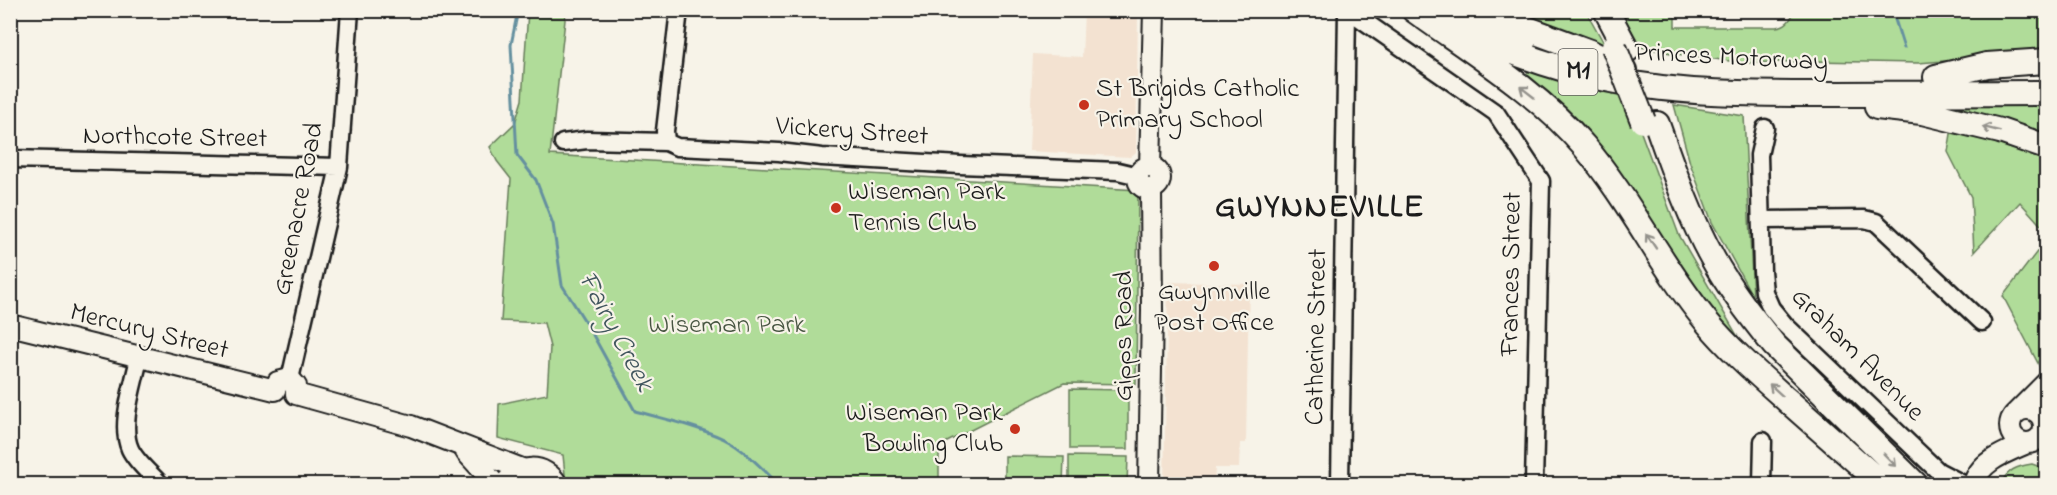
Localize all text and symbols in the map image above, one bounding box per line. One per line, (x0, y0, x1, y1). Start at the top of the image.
street label: Princes Motorway (1633, 33, 1829, 83)
road number: M1 (1558, 49, 1598, 95)
place label: St Brigids Catholic Primary School (1096, 70, 1299, 140)
one-way arrow (1519, 85, 1535, 98)
marker: St Brigids Catholic Primary School (1077, 98, 1091, 112)
street label: Vickery Street (773, 107, 930, 157)
street label: Northcote Street (82, 117, 268, 159)
street label: Greenacre Road (263, 119, 335, 299)
one-way arrow (1982, 122, 2001, 134)
place label: Wiseman Park Tennis Club (848, 173, 1006, 243)
district label: GWYNNEVILLE (1215, 184, 1425, 232)
street label: Frances Street (1491, 192, 1533, 357)
marker: Wiseman Park Tennis Club (829, 201, 843, 215)
one-way arrow (1645, 233, 1657, 250)
street label: Catherine Street (1296, 248, 1338, 426)
marker: Gwynnville Post Office (1207, 259, 1221, 273)
water label: Fairy Creek (566, 265, 665, 401)
street label: Gipps Road (1105, 271, 1144, 401)
place label: Gwynnville Post Office (1154, 273, 1275, 343)
street label: Graham Avenue (1781, 279, 1934, 432)
street label: Mercury Street (65, 293, 233, 371)
park label: Wiseman Park (648, 306, 806, 345)
one-way arrow (1769, 383, 1784, 397)
place label: Wiseman Park Bowling Club (846, 394, 1003, 464)
marker: Wiseman Park Bowling Club (1008, 422, 1022, 436)
one-way arrow (1882, 452, 1897, 467)

